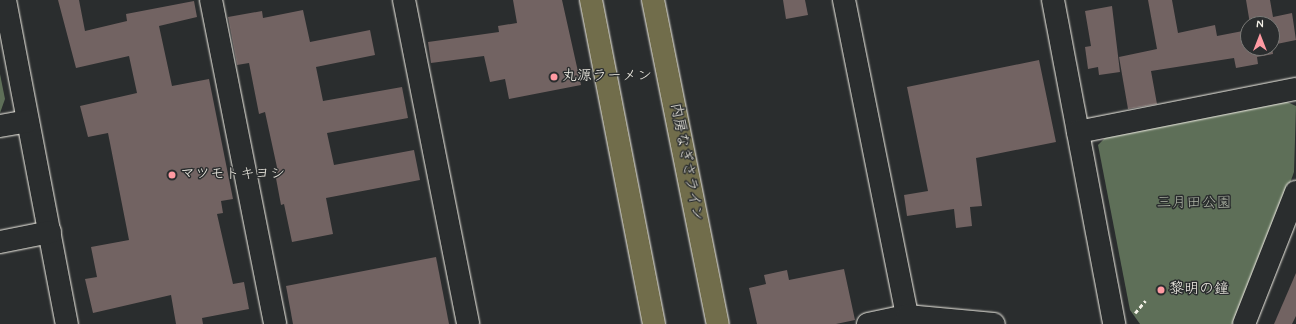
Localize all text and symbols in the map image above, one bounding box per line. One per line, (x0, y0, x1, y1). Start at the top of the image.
north arrow (1240, 16, 1280, 56)
text: N (1256, 18, 1264, 32)
place label: 丸源ラーメン (562, 68, 652, 86)
marker: 丸源ラーメン (549, 72, 559, 82)
street label: 内房なぎさライン (666, 101, 706, 223)
place label: マツモトキヨシ (180, 166, 285, 184)
marker: マツモトキヨシ (167, 170, 177, 180)
park label: 三月田公園 (1157, 195, 1231, 213)
place label: 黎明の鐘 (1169, 281, 1229, 299)
marker: 黎明の鐘 (1156, 285, 1166, 295)

